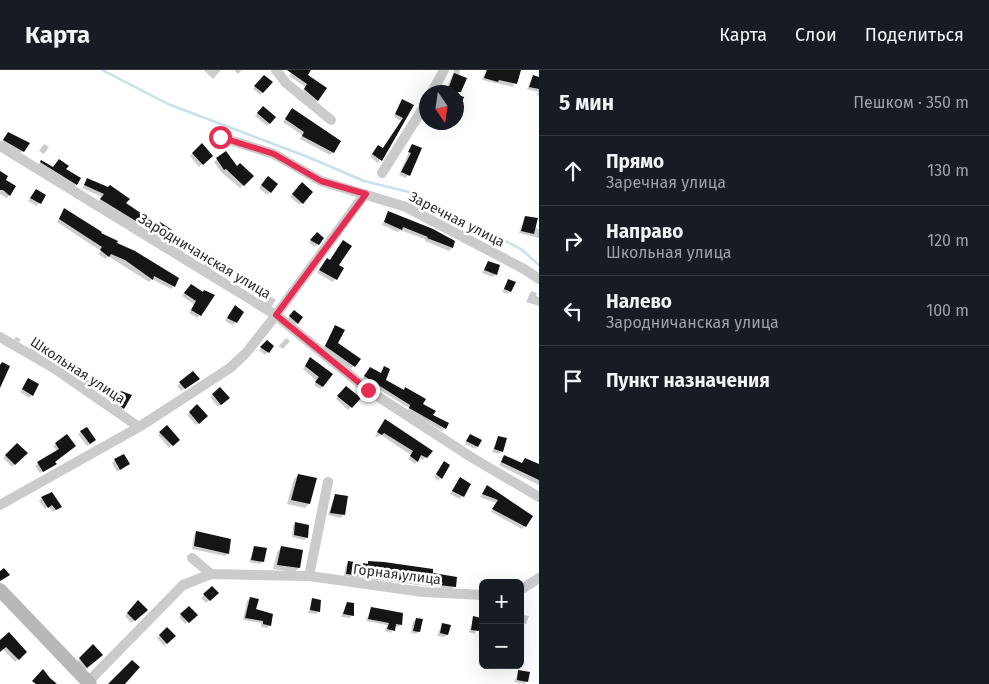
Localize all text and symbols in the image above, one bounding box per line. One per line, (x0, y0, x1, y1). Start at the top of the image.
text: Карта (25, 21, 90, 49)
text: Карта (719, 24, 767, 46)
text: Слои (795, 24, 837, 46)
text: Поделиться (865, 24, 964, 46)
north arrow (419, 85, 464, 130)
text: 5 мин (559, 90, 614, 116)
text: Пешком · 350 m (853, 93, 969, 112)
route start (209, 126, 232, 149)
text: Прямо (606, 150, 664, 173)
icon: ahead (559, 157, 587, 185)
text: 130 m (927, 161, 969, 180)
text: Заречная улица (606, 173, 726, 192)
street label: Заречная улица (406, 188, 507, 251)
street label: Зародничанская улица (136, 210, 274, 303)
text: Направо (606, 220, 683, 243)
icon: right (559, 227, 587, 255)
text: 120 m (927, 231, 969, 250)
text: Школьная улица (606, 243, 731, 262)
text: Налево (606, 290, 672, 313)
icon: left (559, 297, 587, 325)
text: 100 m (926, 301, 969, 320)
text: Зародничанская улица (606, 313, 779, 332)
street label: Школьная улица (27, 333, 128, 407)
icon: arrive (559, 367, 587, 395)
text: Пункт назначения (606, 369, 770, 392)
route end (357, 379, 380, 402)
street label: Горная улица (352, 561, 442, 588)
map controls (479, 579, 524, 669)
button: + (479, 579, 524, 624)
button: − (479, 624, 524, 669)

